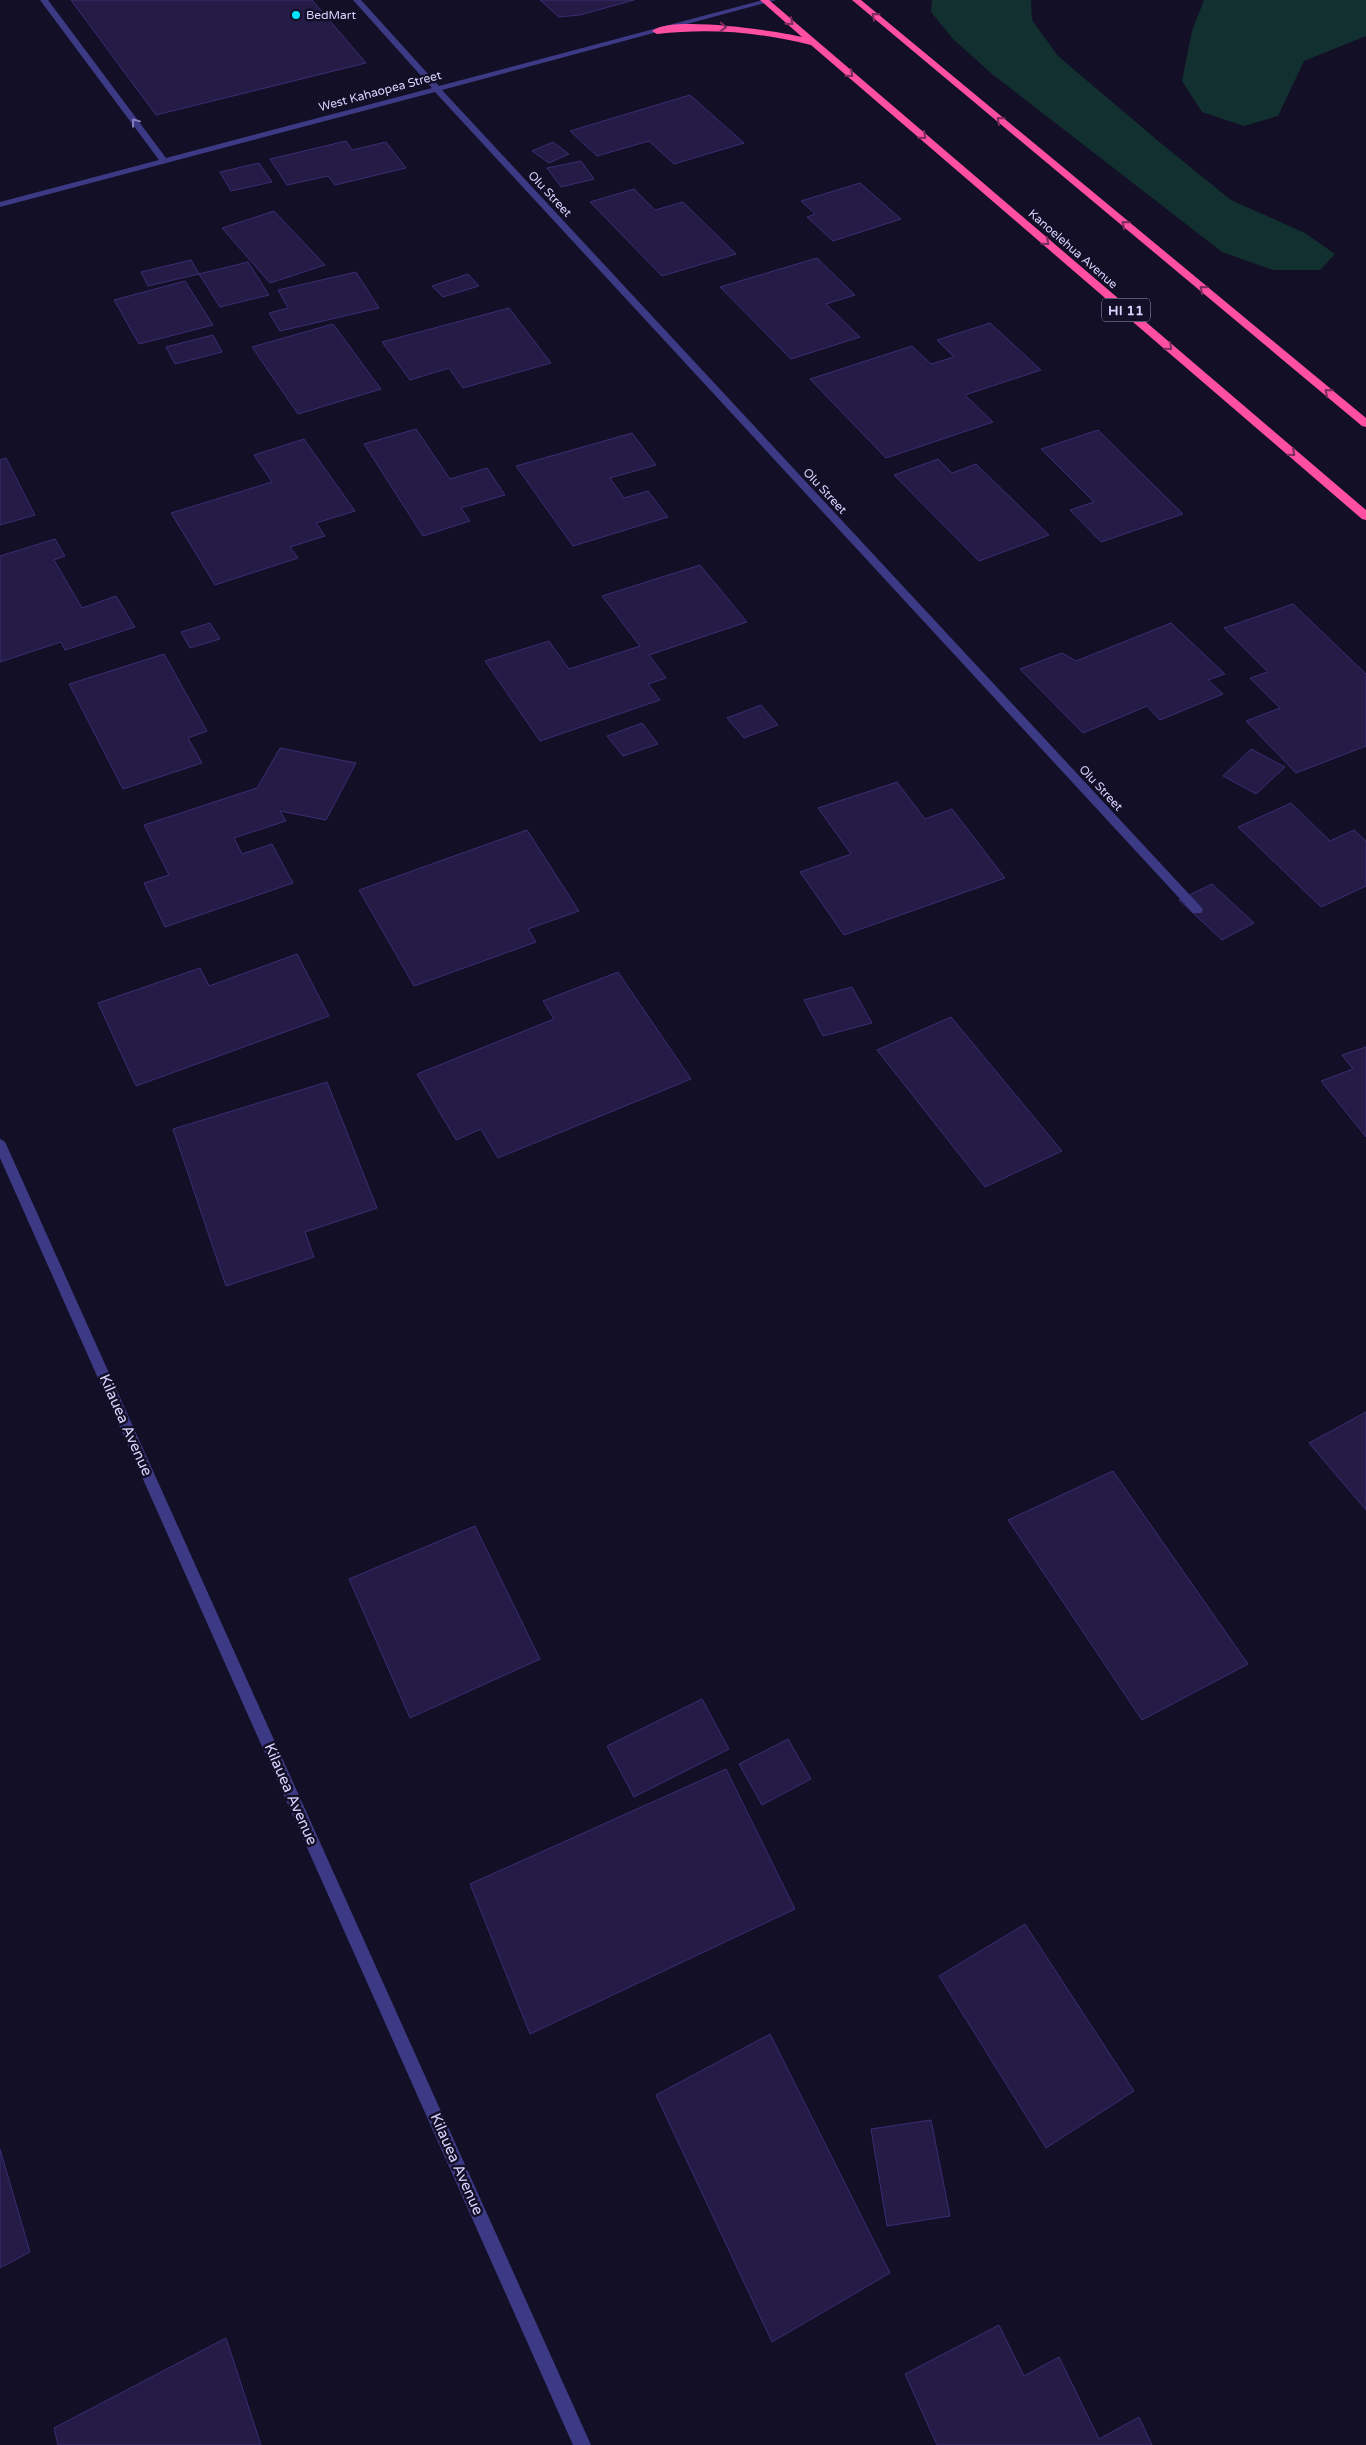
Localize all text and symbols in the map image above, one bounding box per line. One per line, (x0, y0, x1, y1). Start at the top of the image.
place label: BedMart (306, 8, 356, 22)
marker: BedMart (290, 9, 302, 21)
one-way arrow (872, 13, 881, 22)
one-way arrow (785, 17, 794, 26)
one-way arrow (720, 21, 728, 32)
street label: West Kahaopea Street (317, 68, 443, 114)
one-way arrow (844, 68, 853, 76)
one-way arrow (997, 117, 1006, 126)
one-way arrow (132, 119, 140, 128)
one-way arrow (917, 130, 926, 139)
street label: Olu Street (525, 168, 575, 220)
street label: Kanoelehua Avenue (1026, 207, 1121, 292)
one-way arrow (1122, 221, 1131, 230)
one-way arrow (1040, 236, 1049, 245)
one-way arrow (1200, 285, 1209, 294)
road number: HI 11 (1102, 298, 1150, 322)
one-way arrow (1164, 342, 1173, 351)
one-way arrow (1325, 389, 1334, 398)
one-way arrow (1287, 448, 1296, 457)
street label: Olu Street (800, 465, 850, 517)
street label: Olu Street (1076, 762, 1126, 814)
street label: Kilauea Avenue (96, 1371, 156, 1479)
street label: Kilauea Avenue (261, 1740, 321, 1848)
street label: Kilauea Avenue (427, 2110, 487, 2218)

